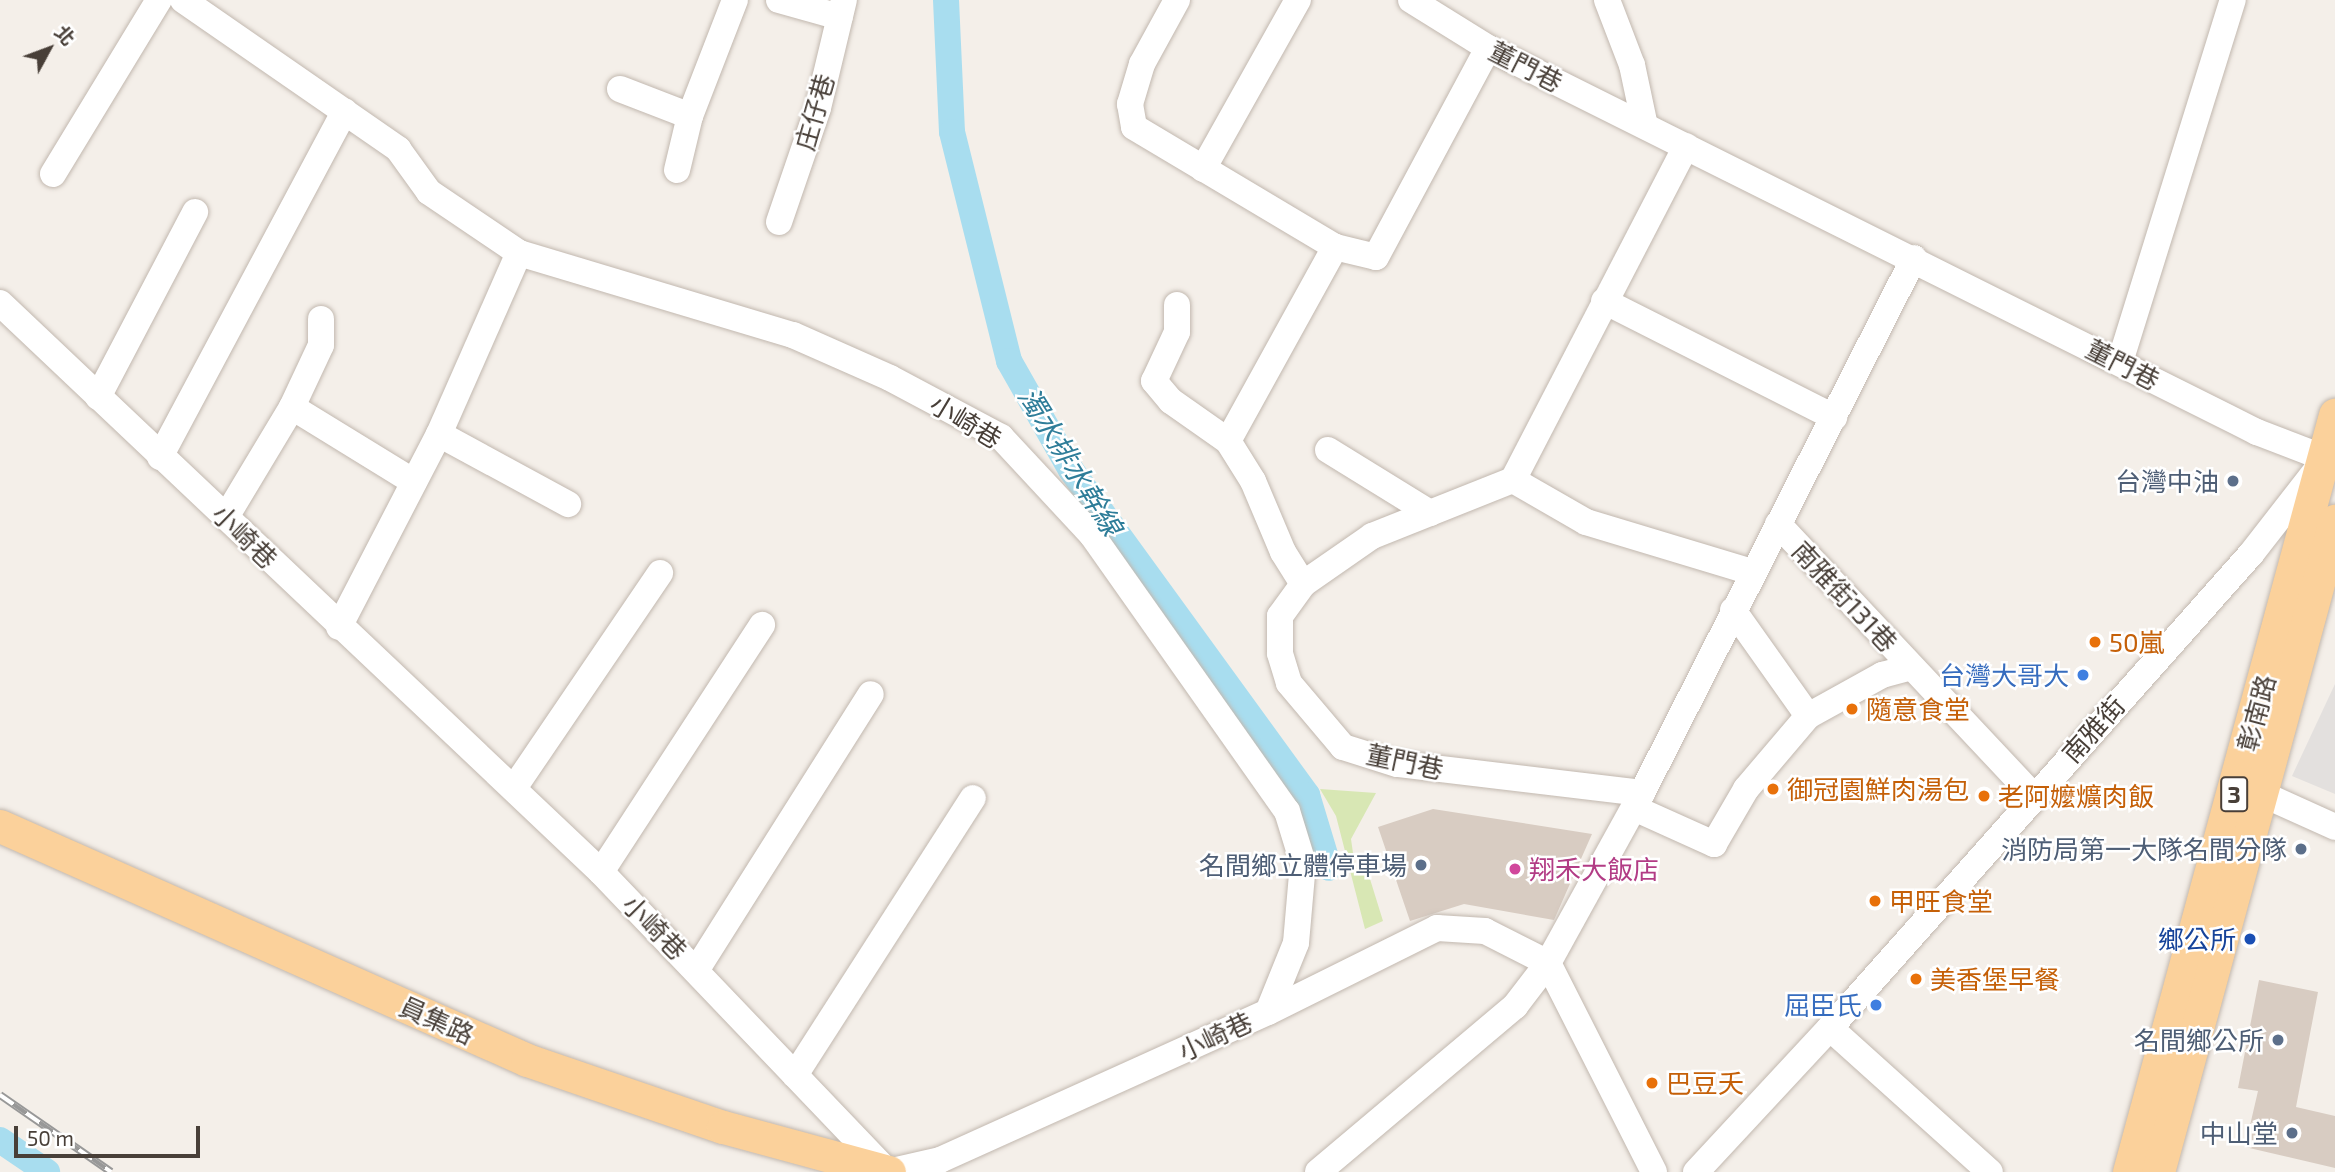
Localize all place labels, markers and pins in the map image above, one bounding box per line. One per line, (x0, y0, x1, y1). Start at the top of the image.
place label: 台灣中油 (2115, 465, 2219, 497)
marker: 台灣中油 (2225, 473, 2241, 489)
place label: 50嵐 (2109, 626, 2165, 658)
marker: 50嵐 (2087, 634, 2103, 650)
place label: 台灣大哥大 (1939, 659, 2069, 691)
marker: 台灣大哥大 (2075, 667, 2091, 683)
place label: 隨意食堂 (1866, 693, 1970, 725)
marker: 隨意食堂 (1844, 701, 1860, 717)
place label: 御冠園鮮肉湯包 (1787, 773, 1969, 805)
place label: 老阿嬤爌肉飯 (1998, 780, 2154, 812)
marker: 御冠園鮮肉湯包 (1765, 781, 1781, 797)
marker: 老阿嬤爌肉飯 (1976, 788, 1992, 804)
place label: 消防局第一大隊名間分隊 (2001, 833, 2287, 865)
marker: 消防局第一大隊名間分隊 (2293, 841, 2309, 857)
place label: 名間鄉立體停車場 (1199, 849, 1407, 881)
place label: 翔禾大飯店 (1529, 853, 1659, 885)
marker: 名間鄉立體停車場 (1413, 857, 1429, 873)
marker: 翔禾大飯店 (1507, 861, 1523, 877)
place label: 甲旺食堂 (1889, 885, 1993, 917)
marker: 甲旺食堂 (1867, 893, 1883, 909)
place label: 鄉公所 (2158, 923, 2236, 955)
marker: 鄉公所 (2242, 931, 2258, 947)
place label: 美香堡早餐 (1930, 963, 2060, 995)
marker: 美香堡早餐 (1908, 971, 1924, 987)
place label: 屈臣氏 (1784, 989, 1862, 1021)
marker: 屈臣氏 (1868, 997, 1884, 1013)
place label: 名間鄉公所 (2134, 1024, 2264, 1056)
marker: 名間鄉公所 (2270, 1032, 2286, 1048)
place label: 巴豆夭 (1666, 1067, 1744, 1099)
marker: 巴豆夭 (1644, 1075, 1660, 1091)
place label: 中山堂 (2200, 1117, 2278, 1149)
marker: 中山堂 (2284, 1125, 2300, 1141)

